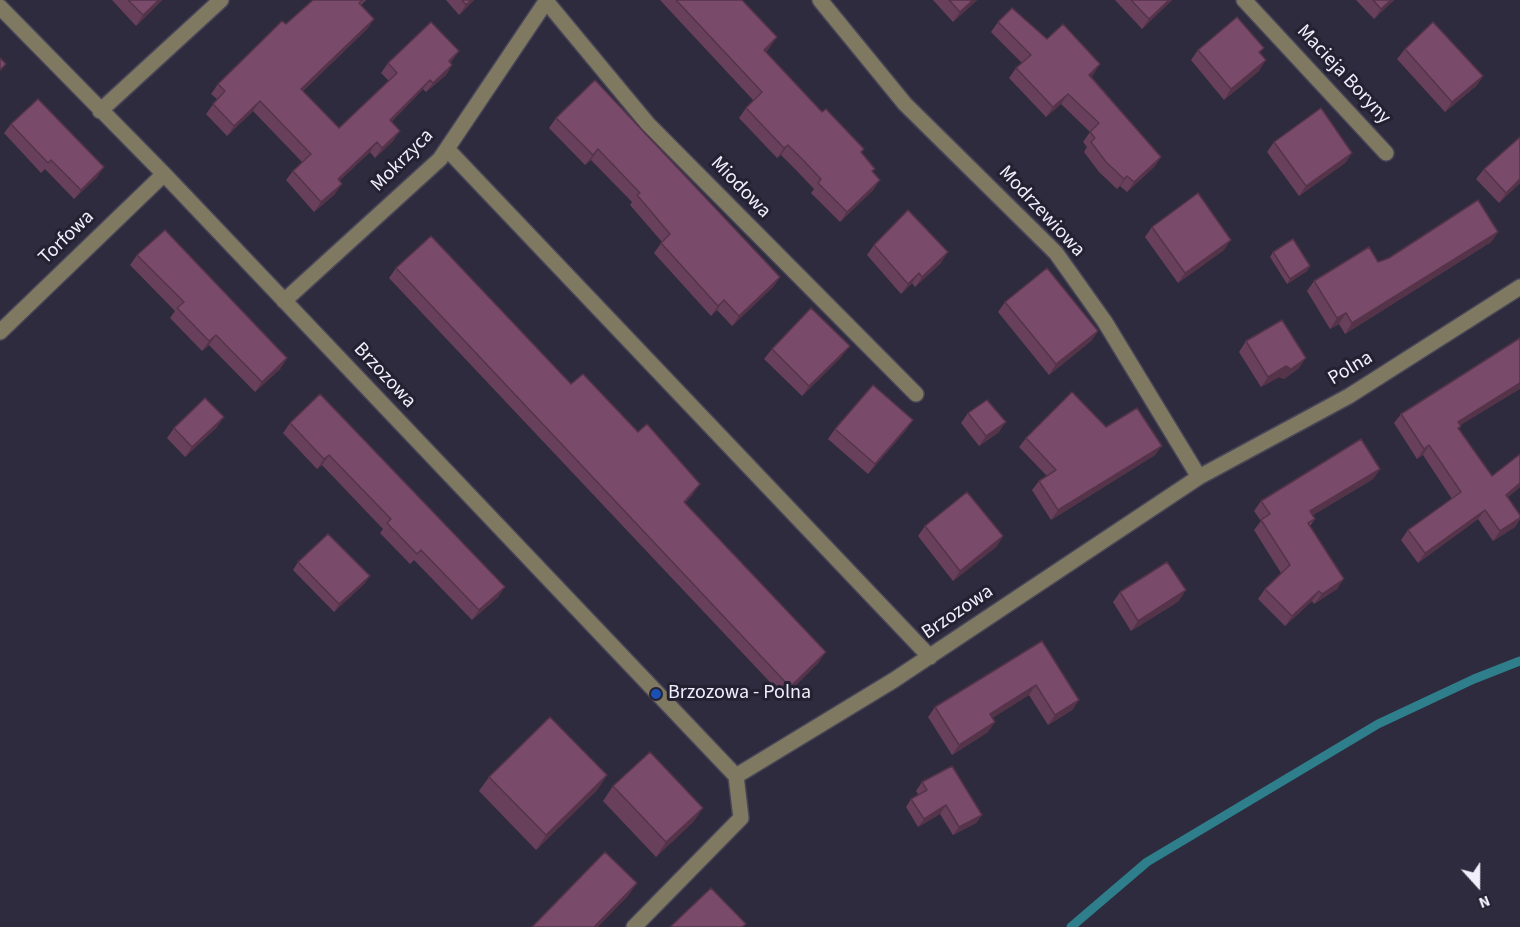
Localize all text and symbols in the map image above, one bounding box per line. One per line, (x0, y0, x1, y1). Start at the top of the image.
street label: Macieja Boryny (1291, 20, 1395, 130)
street label: Mokrzyca (367, 125, 439, 197)
street label: Miodowa (705, 152, 775, 224)
street label: Modrzewiowa (993, 161, 1089, 263)
street label: Torfowa (34, 206, 100, 270)
street label: Brzozowa (348, 338, 420, 414)
street label: Polna (1324, 346, 1378, 392)
street label: Brzozowa (918, 580, 998, 646)
place label: Brzozowa - Polna (668, 682, 811, 706)
marker: Brzozowa - Polna (649, 687, 663, 701)
north arrow (1448, 855, 1508, 915)
text: N (1476, 890, 1493, 914)

